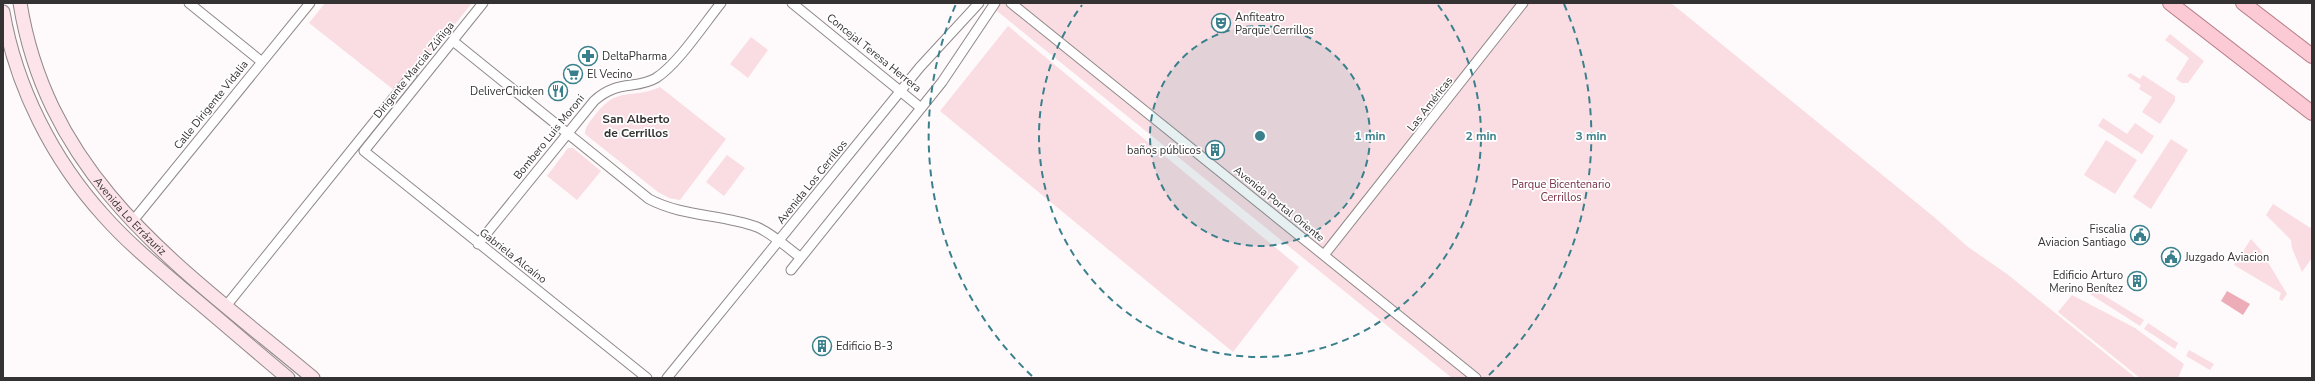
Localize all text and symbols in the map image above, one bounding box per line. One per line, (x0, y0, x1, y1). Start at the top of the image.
street label: Concejal Teresa Herrera (824, 10, 925, 96)
place label: Anfiteatro Parque Cerrillos (1235, 10, 1314, 38)
theatre icon: Anfiteatro Parque Cerrillos (1210, 12, 1232, 34)
street label: Dirigente Marcial Zúñiga (370, 18, 458, 122)
pharmacy icon: DeltaPharma (577, 45, 599, 67)
place label: DeltaPharma (602, 49, 667, 64)
street label: Calle Dirigente Vidalia (170, 57, 252, 153)
supermarket icon: El Vecino (562, 63, 584, 85)
place label: El Vecino (587, 67, 632, 82)
street label: Las Américas (1404, 73, 1456, 135)
restaurant icon: DeliverChicken (547, 80, 569, 102)
place label: DeliverChicken (470, 84, 544, 99)
street label: Bombero Luis Moroni (510, 91, 588, 183)
district label: San Alberto de Cerrillos (602, 111, 670, 141)
text: 1 min (1354, 128, 1386, 144)
text: 2 min (1465, 128, 1497, 144)
text: 3 min (1575, 128, 1607, 144)
centre of rings (1253, 129, 1267, 143)
street label: Avenida Los Cerrillos (773, 137, 851, 227)
building icon: baños públicos (1204, 139, 1226, 161)
place label: baños públicos (1127, 143, 1201, 158)
street label: Avenida Portal Oriente (1231, 163, 1328, 245)
street label: Avenida Lo Errázuriz (91, 174, 170, 258)
park label: Parque Bicentenario Cerrillos (1511, 177, 1611, 205)
place label: Fiscalia Aviacion Santiago (2038, 222, 2126, 250)
public building icon: Fiscalia Aviacion Santiago (2129, 224, 2151, 246)
street label: Gabriela Alcaíno (476, 225, 550, 287)
public building icon: Juzgado Aviacion (2160, 246, 2182, 268)
place label: Juzgado Aviacion (2184, 250, 2269, 265)
place label: Edificio Arturo Merino Benítez (2049, 268, 2123, 296)
building icon: Edificio Arturo Merino Benítez (2126, 270, 2148, 292)
building icon: Edificio B-3 (811, 335, 833, 357)
place label: Edificio B-3 (836, 339, 893, 354)

